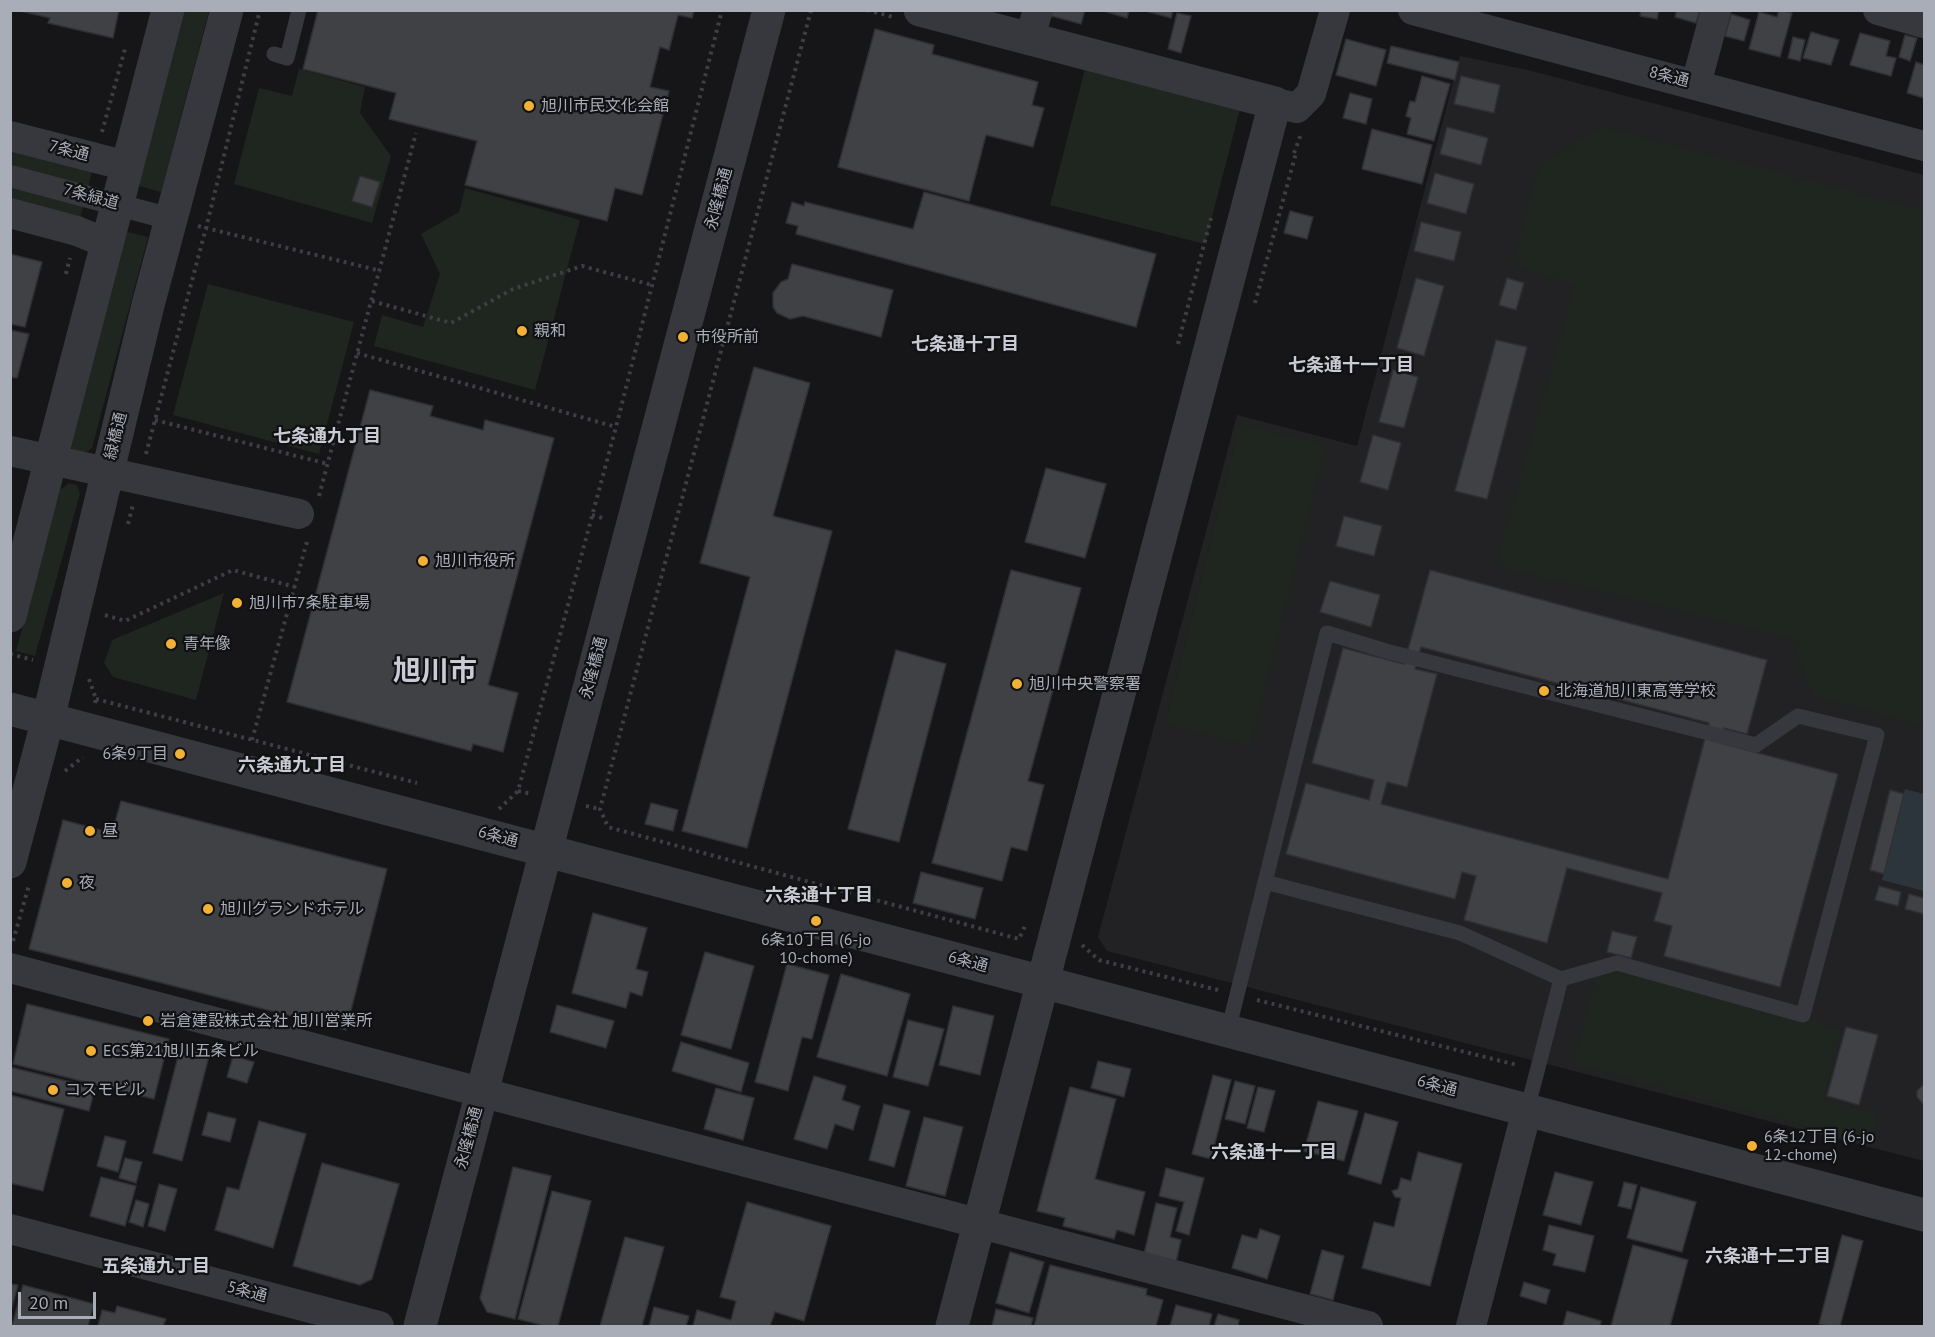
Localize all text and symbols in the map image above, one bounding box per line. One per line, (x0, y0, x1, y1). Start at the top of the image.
street label: 8条通 (1647, 63, 1691, 91)
place label: 旭川市民文化会館 (541, 96, 669, 116)
marker: 旭川市民文化会館 (522, 99, 536, 113)
street label: 7条通 (47, 137, 91, 165)
street label: 永隆橋通 (701, 166, 737, 232)
street label: 7条緑道 (61, 180, 121, 214)
place label: 親和 (534, 321, 566, 341)
marker: 親和 (515, 324, 529, 338)
place label: 市役所前 (695, 327, 759, 347)
marker: 市役所前 (676, 330, 690, 344)
district label: 七条通十丁目 (911, 334, 1019, 356)
district label: 七条通十一丁目 (1288, 355, 1414, 377)
street label: 緑橋通 (101, 410, 131, 462)
district label: 七条通九丁目 (273, 426, 381, 448)
place label: 旭川市役所 (435, 551, 515, 571)
marker: 旭川市役所 (416, 554, 430, 568)
place label: 旭川市7条駐車場 (249, 593, 370, 613)
marker: 旭川市7条駐車場 (230, 596, 244, 610)
place label: 青年像 (183, 634, 231, 654)
street label: 永隆橋通 (576, 635, 612, 701)
marker: 青年像 (164, 637, 178, 651)
district label: 旭川市 (393, 655, 477, 689)
place label: 旭川中央警察署 (1029, 674, 1141, 694)
marker: 旭川中央警察署 (1010, 677, 1024, 691)
place label: 北海道旭川東高等学校 (1556, 681, 1716, 701)
marker: 北海道旭川東高等学校 (1537, 684, 1551, 698)
place label: 6条9丁目 (103, 744, 168, 764)
marker: 6条9丁目 (173, 747, 187, 761)
district label: 六条通九丁目 (238, 755, 346, 777)
place label: 昼 (102, 821, 118, 841)
street label: 6条通 (476, 822, 520, 852)
marker: 昼 (83, 824, 97, 838)
place label: 夜 (79, 873, 95, 893)
marker: 夜 (60, 876, 74, 890)
district label: 六条通十丁目 (765, 885, 873, 907)
place label: 旭川グランドホテル (220, 899, 364, 919)
marker: 旭川グランドホテル (201, 902, 215, 916)
marker: 6条10丁目 (6-jo 10-chome) (809, 914, 823, 928)
place label: 6条10丁目 (6-jo 10-chome) (761, 930, 871, 968)
street label: 6条通 (946, 947, 990, 977)
place label: 岩倉建設株式会社 旭川営業所 (160, 1011, 372, 1031)
marker: 岩倉建設株式会社 旭川営業所 (141, 1014, 155, 1028)
place label: ECS第21旭川五条ビル (103, 1041, 259, 1061)
marker: ECS第21旭川五条ビル (84, 1044, 98, 1058)
street label: 6条通 (1415, 1071, 1459, 1101)
place label: コスモビル (65, 1080, 145, 1100)
marker: コスモビル (46, 1083, 60, 1097)
street label: 永隆橋通 (451, 1105, 487, 1171)
place label: 6条12丁目 (6-jo 12-chome) (1764, 1127, 1874, 1165)
marker: 6条12丁目 (6-jo 12-chome) (1745, 1139, 1759, 1153)
district label: 六条通十一丁目 (1211, 1142, 1337, 1164)
district label: 六条通十二丁目 (1705, 1246, 1831, 1268)
district label: 五条通九丁目 (102, 1256, 210, 1278)
street label: 5条通 (225, 1277, 269, 1307)
scale bar (21, 1280, 99, 1318)
text: 20 m (29, 1291, 68, 1314)

